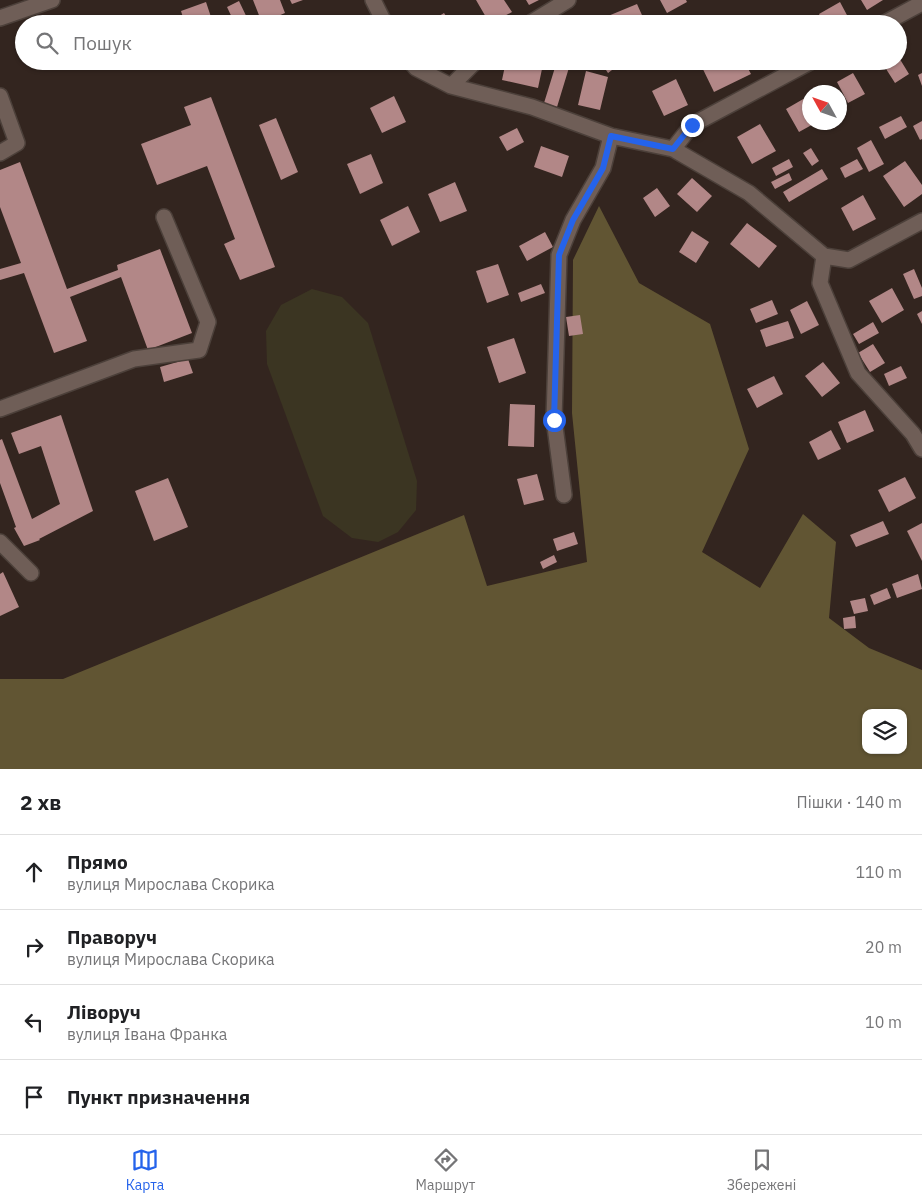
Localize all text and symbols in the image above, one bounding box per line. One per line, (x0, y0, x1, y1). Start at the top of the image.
search box (15, 15, 907, 70)
icon: search (33, 29, 61, 57)
text: Пошук (73, 31, 132, 55)
north arrow (802, 85, 847, 130)
route end (681, 114, 704, 137)
route start (543, 409, 566, 432)
map controls (862, 709, 907, 754)
button: layers (862, 709, 907, 754)
text: 2 хв (20, 788, 61, 816)
text: Пішки · 140 m (797, 792, 902, 812)
text: Прямо (67, 850, 128, 874)
icon: ahead (20, 858, 48, 886)
text: 110 m (855, 862, 902, 882)
text: вулиця Мирослава Скорика (67, 874, 275, 894)
text: Праворуч (67, 925, 157, 949)
icon: right (20, 933, 48, 961)
text: 20 m (865, 937, 902, 957)
text: вулиця Мирослава Скорика (67, 949, 275, 969)
text: Ліворуч (67, 1000, 141, 1024)
icon: left (20, 1008, 48, 1036)
text: 10 m (865, 1012, 902, 1032)
text: вулиця Івана Франка (67, 1024, 227, 1044)
icon: arrive (20, 1083, 48, 1111)
text: Пункт призначення (67, 1085, 250, 1109)
tab: Карта (126, 1146, 164, 1194)
tab: Маршрут (416, 1146, 475, 1194)
tab: Збережені (727, 1146, 796, 1194)

